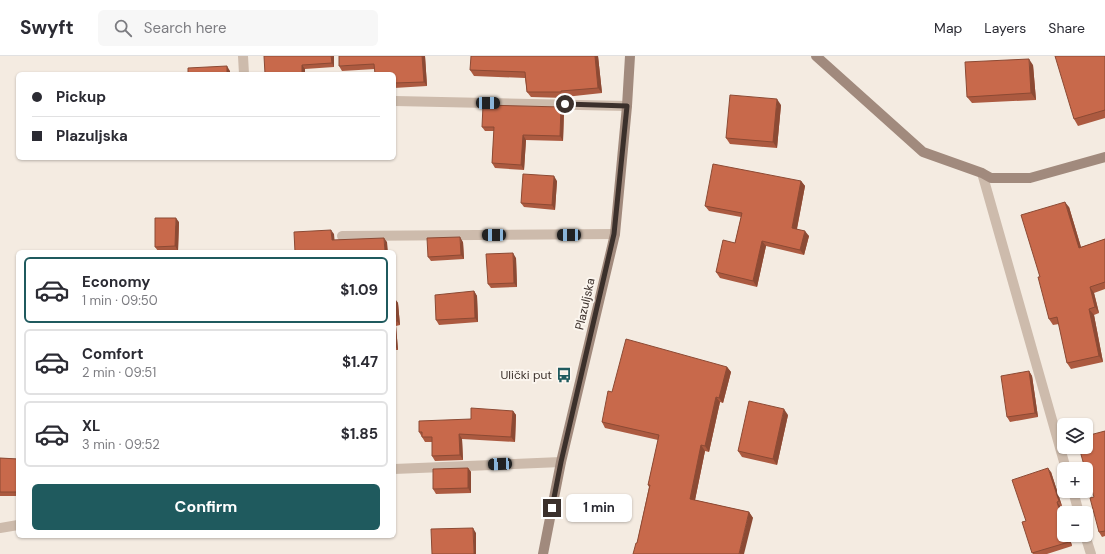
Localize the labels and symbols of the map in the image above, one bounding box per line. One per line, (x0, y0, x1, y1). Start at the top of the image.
route start (556, 95, 574, 113)
car (476, 97, 500, 109)
car (482, 229, 506, 241)
car (557, 229, 581, 241)
street label: Plazuljska (571, 277, 599, 331)
bus stop icon: Ulički put (555, 366, 573, 384)
place label: Ulički put (501, 367, 552, 383)
car (488, 457, 512, 471)
callout: 1 min (566, 494, 632, 522)
route end (543, 499, 561, 517)

